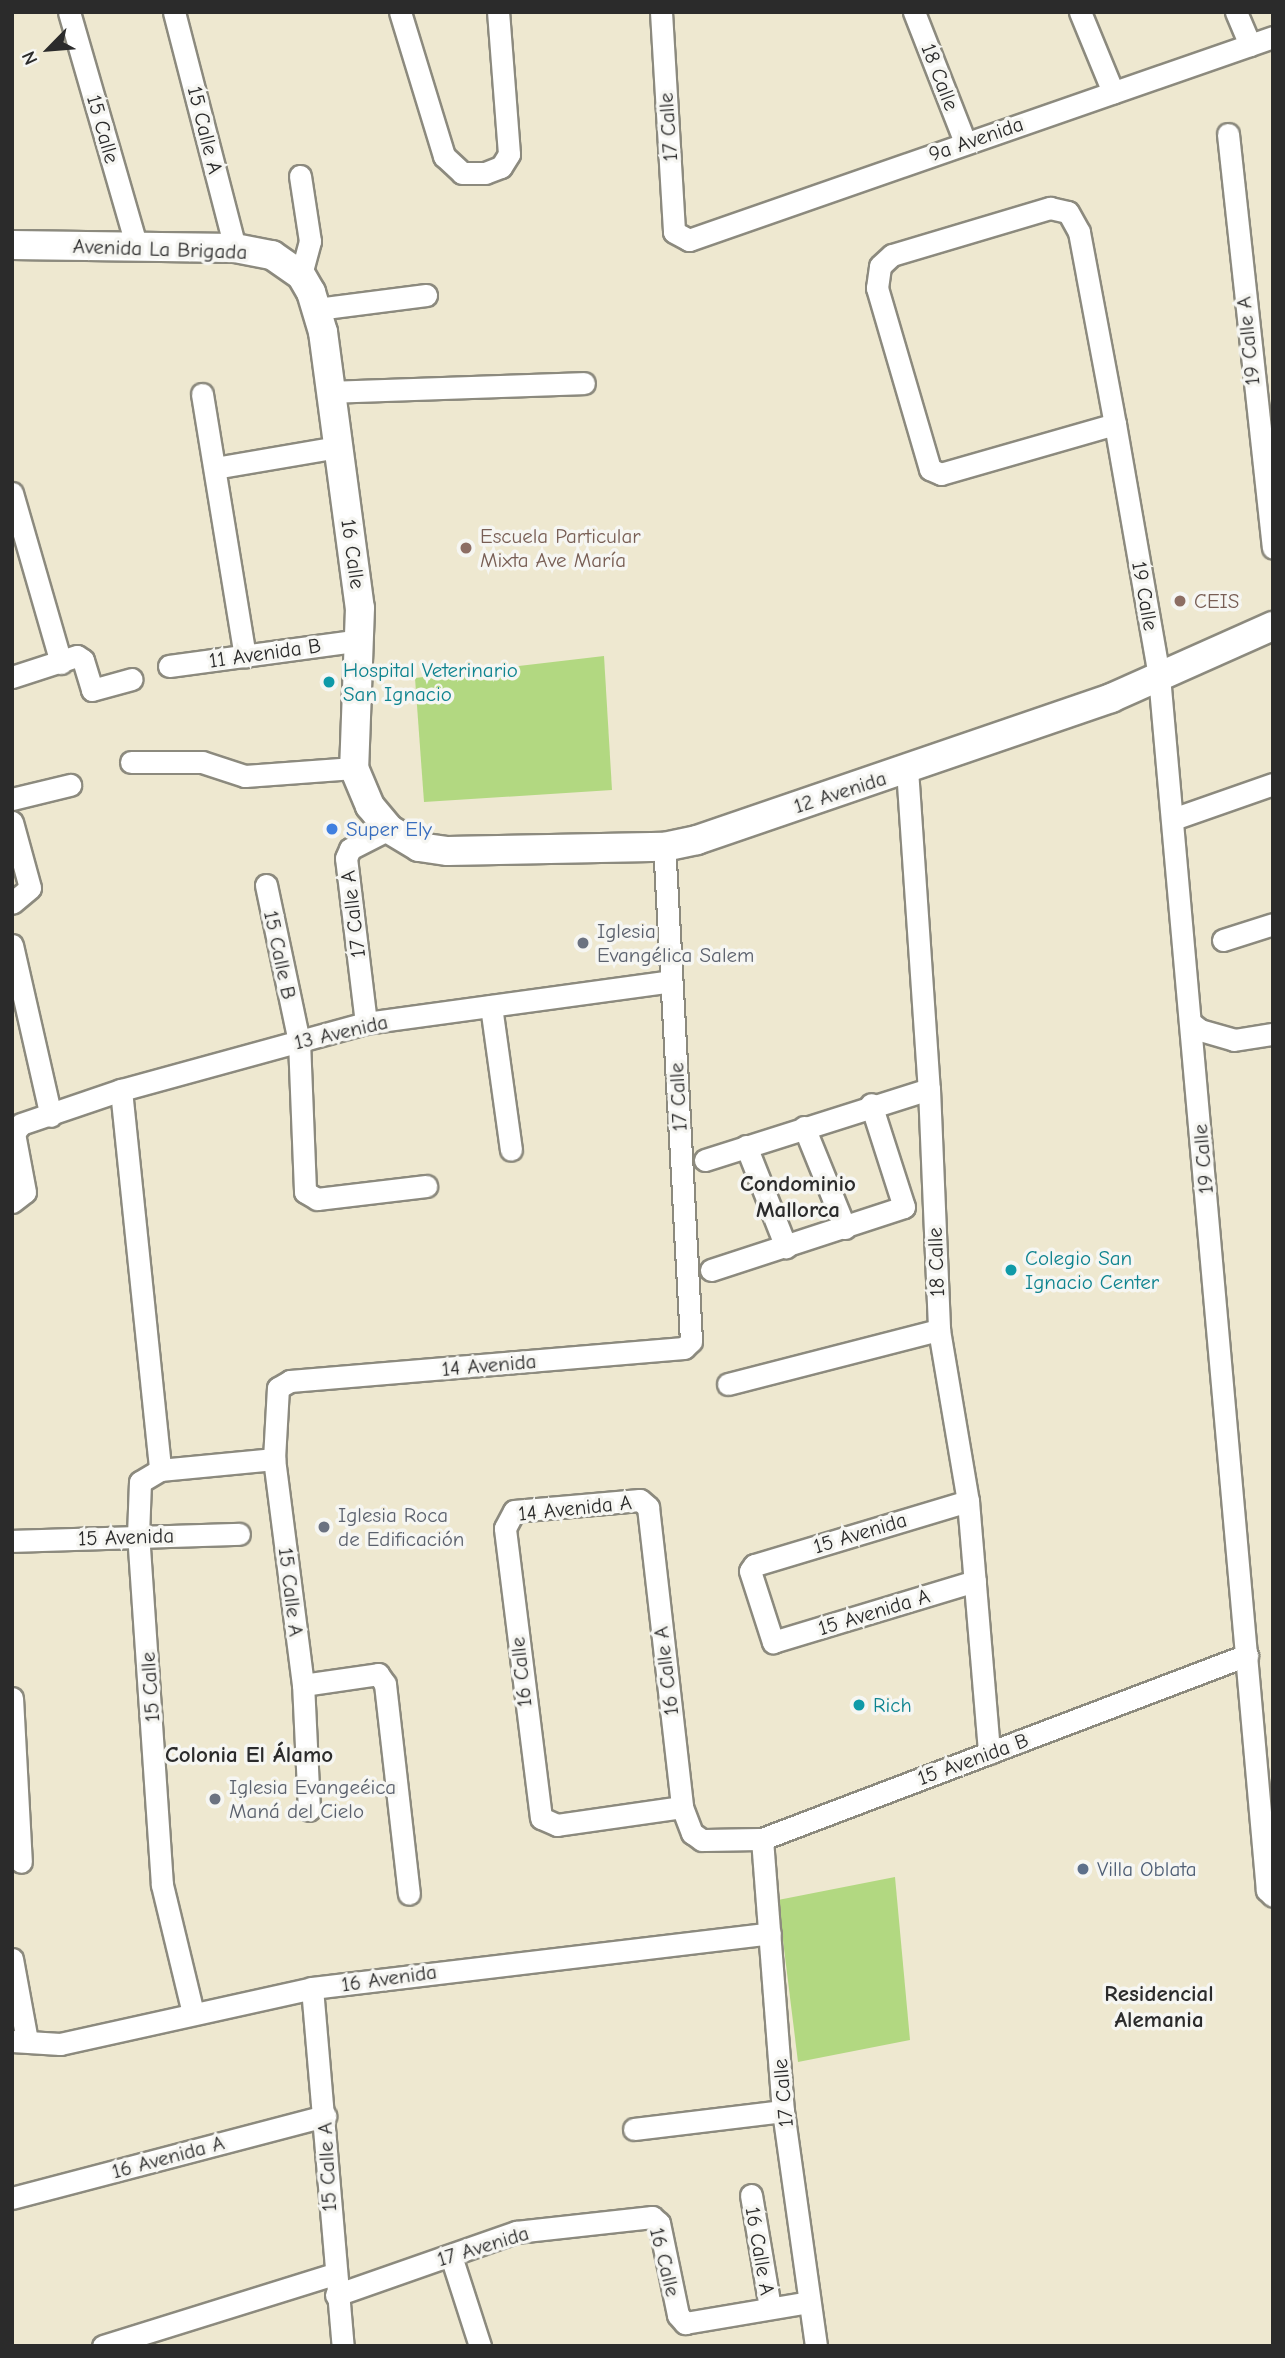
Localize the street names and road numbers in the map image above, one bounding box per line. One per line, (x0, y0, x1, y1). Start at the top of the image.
street label: 18 Calle (916, 40, 964, 114)
street label: 15 Calle A (182, 84, 228, 176)
street label: 15 Calle (81, 92, 125, 166)
street label: 17 Calle (653, 92, 683, 162)
street label: 9a Avenida (925, 111, 1027, 167)
street label: Avenida La Brigada (72, 233, 248, 265)
street label: 19 Calle A (1231, 295, 1265, 387)
street label: 16 Calle (336, 518, 370, 590)
street label: 19 Calle (1127, 559, 1163, 633)
street label: 11 Avenida B (207, 633, 323, 673)
street label: 12 Avenida (791, 765, 889, 819)
street label: 17 Calle A (335, 869, 371, 959)
street label: 15 Calle B (258, 908, 302, 1002)
street label: 13 Avenida (292, 1009, 390, 1055)
street label: 17 Calle (664, 1062, 692, 1132)
street label: 19 Calle (1187, 1123, 1219, 1195)
street label: 18 Calle (922, 1227, 950, 1297)
street label: 14 Avenida (441, 1348, 537, 1382)
street label: 14 Avenida A (517, 1490, 633, 1526)
street label: 15 Avenida (810, 1507, 910, 1559)
street label: 15 Avenida (78, 1523, 174, 1551)
street label: 15 Calle A (273, 1546, 309, 1638)
street label: 15 Avenida A (815, 1583, 933, 1641)
street label: 16 Calle A (648, 1625, 684, 1717)
street label: 16 Calle (505, 1636, 537, 1708)
street label: 15 Calle (135, 1651, 165, 1723)
street label: 15 Avenida B (914, 1727, 1032, 1791)
street label: 16 Avenida (340, 1959, 438, 1997)
street label: 17 Calle (767, 2058, 799, 2128)
street label: 15 Calle A (312, 2122, 342, 2212)
street label: 16 Avenida A (109, 2130, 227, 2184)
street label: 16 Calle A (740, 2205, 780, 2297)
street label: 17 Avenida (434, 2220, 532, 2272)
street label: 16 Calle (644, 2225, 686, 2299)

